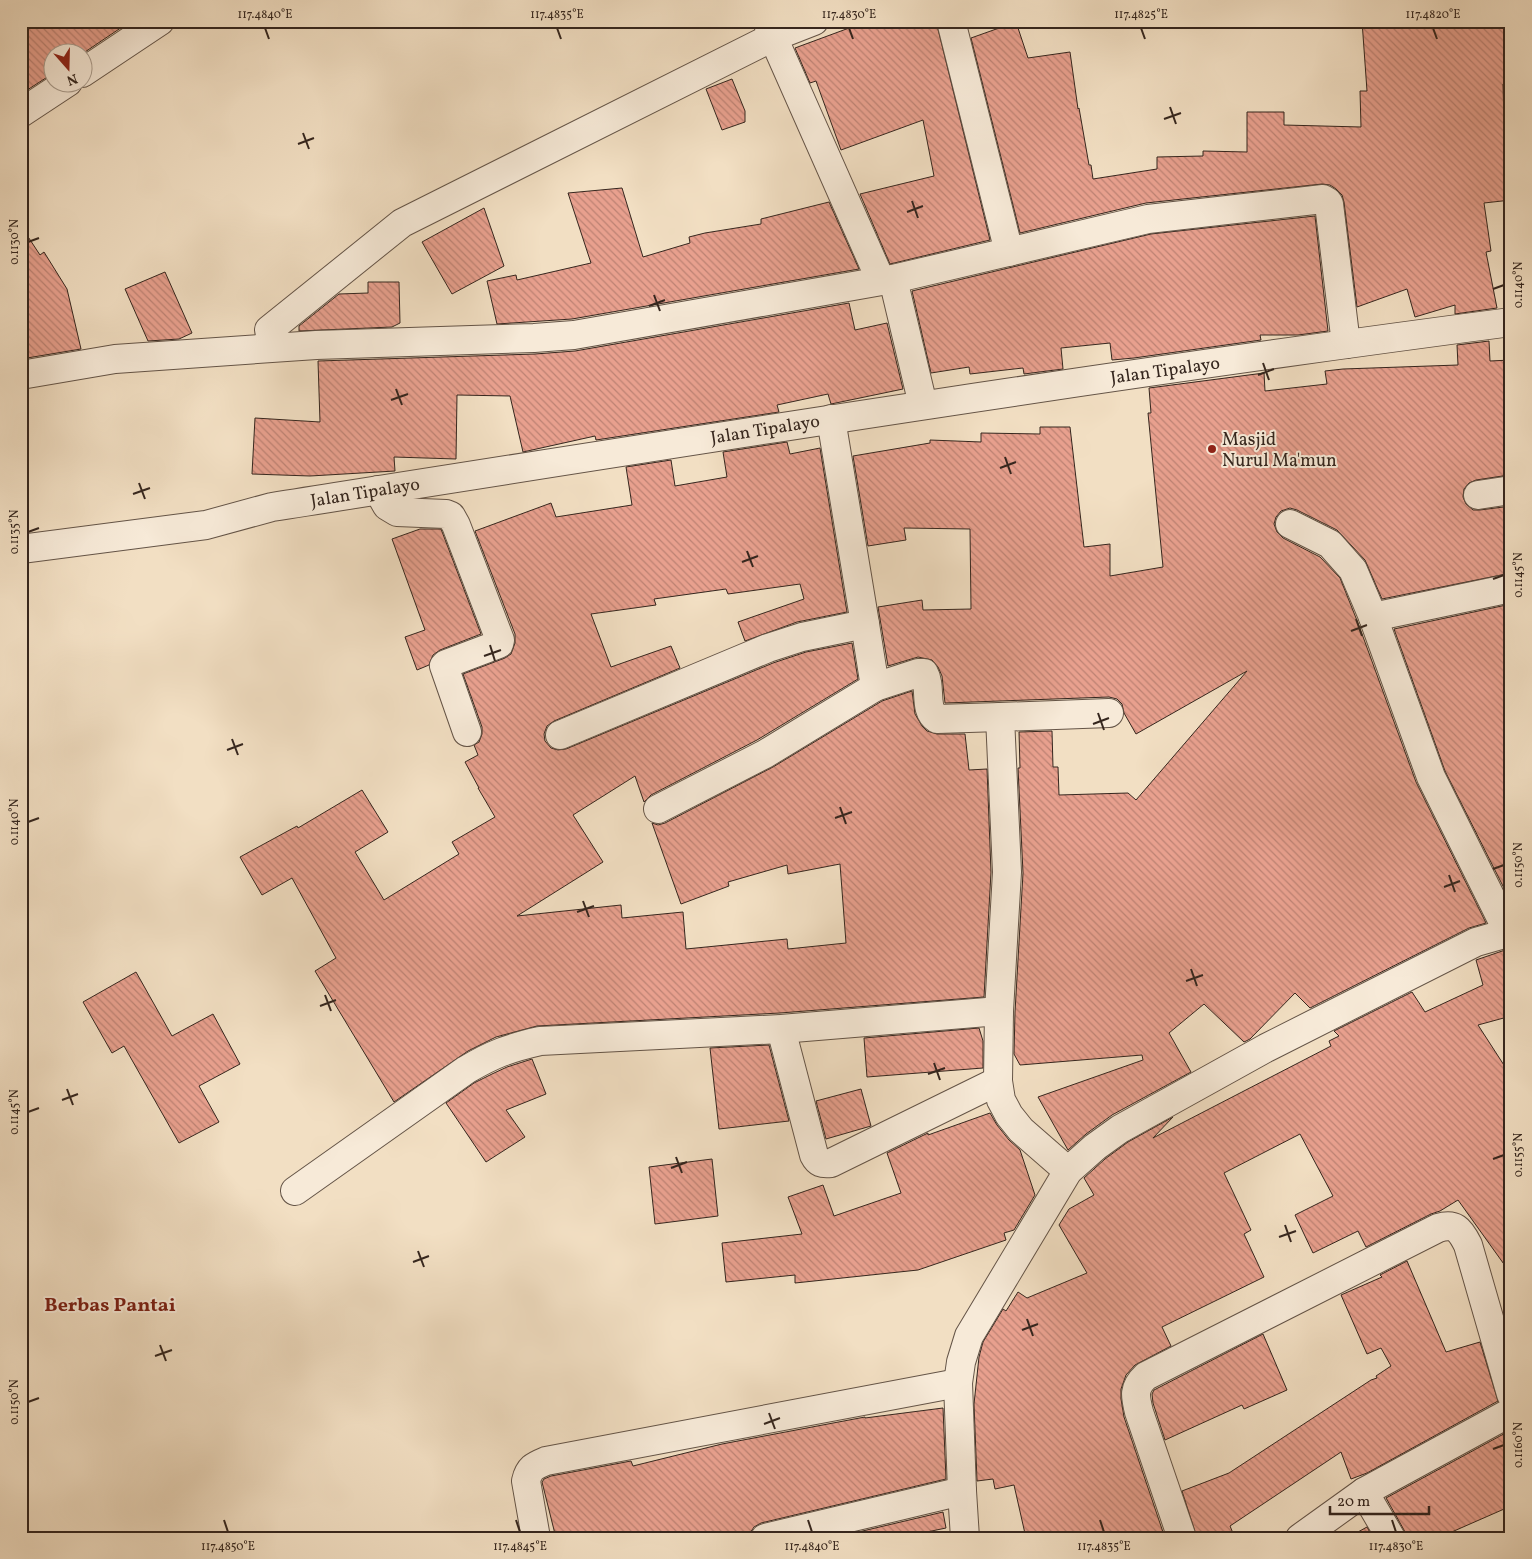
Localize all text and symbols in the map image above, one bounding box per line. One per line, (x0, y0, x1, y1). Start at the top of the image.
text: 117.4840°E (237, 7, 293, 23)
text: 117.4835°E (530, 7, 584, 23)
text: 117.4830°E (822, 7, 876, 23)
text: 117.4825°E (1114, 7, 1168, 23)
text: 117.4820°E (1406, 7, 1460, 23)
north arrow (42, 42, 92, 92)
text: N (64, 68, 80, 89)
text: 0.1130°N (7, 219, 23, 265)
text: 0.1140°N (1511, 262, 1527, 308)
street label: Jalan Tipalayo (1109, 351, 1222, 392)
street label: Jalan Tipalayo (709, 410, 822, 451)
place label: Masjid Nurul Ma'mun (1222, 428, 1337, 474)
marker: Masjid Nurul Ma'mun (1206, 443, 1218, 455)
street label: Jalan Tipalayo (309, 473, 422, 514)
text: 0.1135°N (7, 510, 23, 554)
text: 0.1145°N (1511, 552, 1527, 598)
text: 0.1140°N (7, 799, 23, 845)
text: 0.1150°N (1511, 842, 1527, 888)
text: 0.1145°N (7, 1089, 23, 1135)
text: 0.1155°N (1511, 1133, 1527, 1177)
district label: Berbas Pantai (44, 1292, 176, 1320)
text: 0.1150°N (7, 1379, 23, 1425)
text: 0.1160°N (1511, 1422, 1527, 1468)
scale bar (1330, 1484, 1428, 1516)
text: 20 m (1337, 1492, 1370, 1513)
text: 117.4850°E (201, 1539, 255, 1555)
text: 117.4845°E (493, 1539, 547, 1555)
text: 117.4840°E (784, 1539, 840, 1555)
text: 117.4835°E (1077, 1539, 1131, 1555)
text: 117.4830°E (1369, 1539, 1423, 1555)

